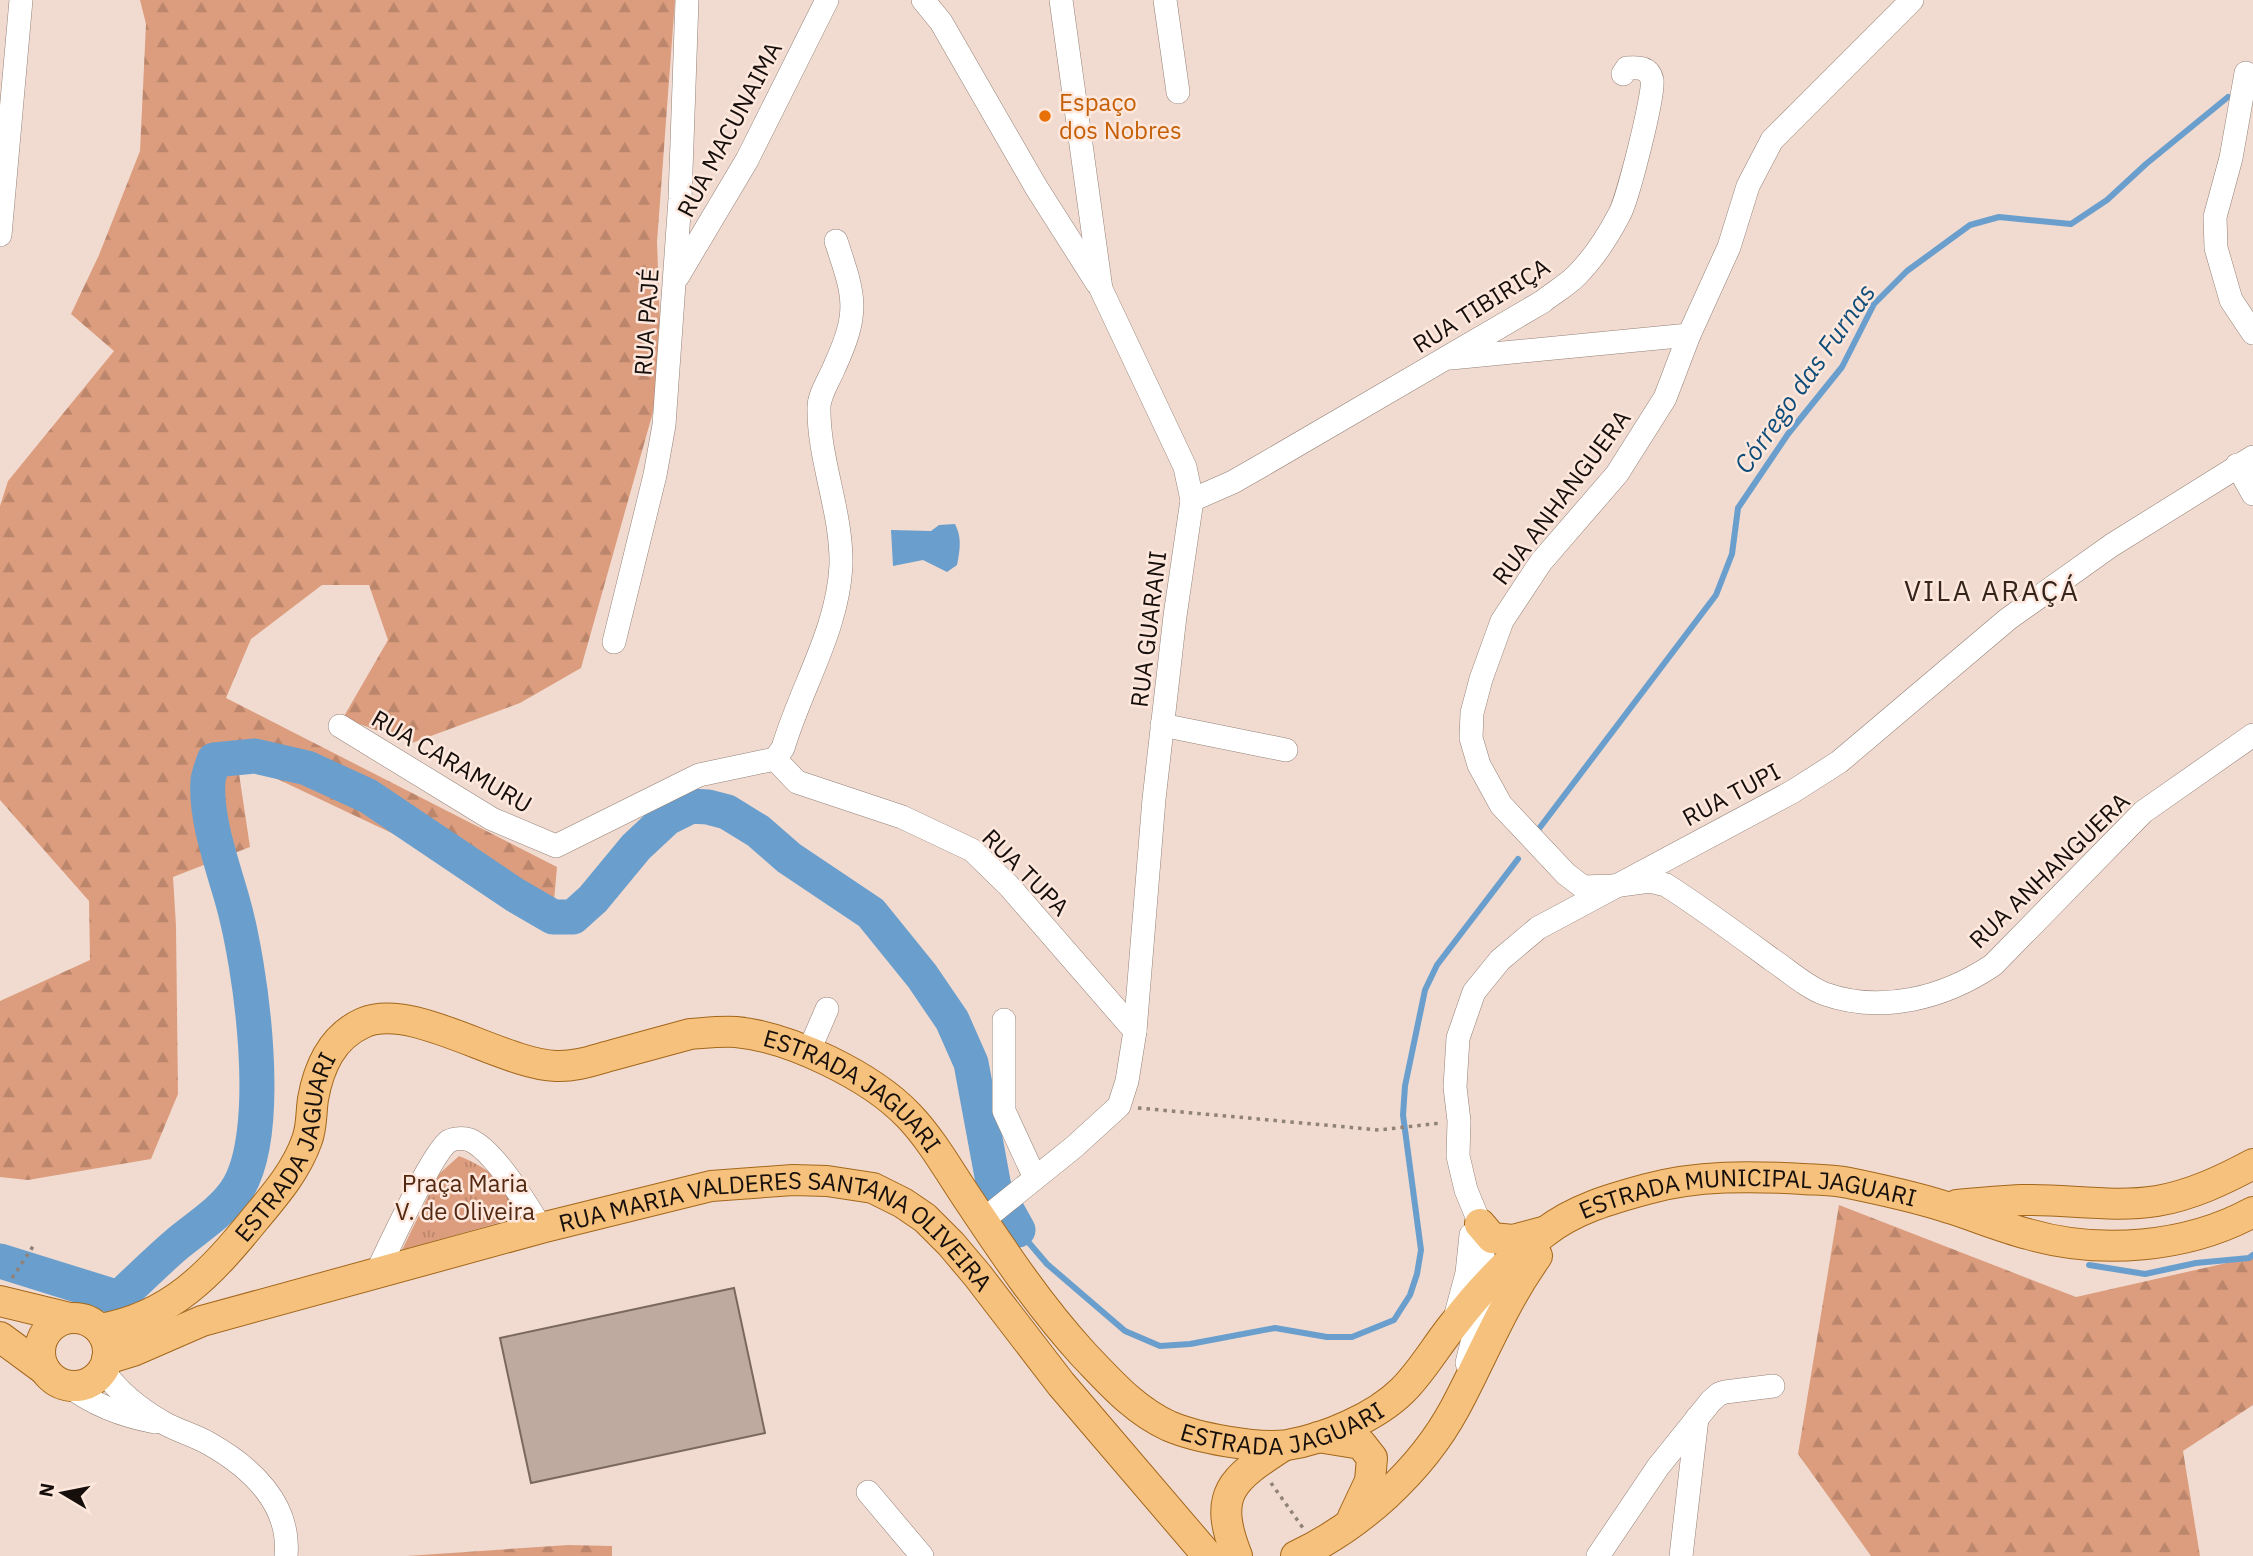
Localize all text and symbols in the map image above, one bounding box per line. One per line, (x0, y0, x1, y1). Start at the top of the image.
street label: RUA MACUNAIMA (669, 36, 789, 222)
place label: Espaço dos Nobres (1059, 86, 1182, 146)
marker: Espaço dos Nobres (1037, 108, 1053, 124)
street label: RUA TIBIRIÇA (1406, 250, 1556, 360)
street label: RUA PAJÉ (626, 267, 666, 377)
water label: Córrego das Furnas (1726, 277, 1882, 479)
street label: RUA ANHANGUERA (1485, 403, 1637, 591)
street label: RUA GUARANI (1123, 549, 1173, 709)
district label: VILA ARAÇÁ (1904, 572, 2080, 609)
street label: RUA CARAMURU (366, 702, 538, 820)
street label: RUA TUPI (1677, 755, 1785, 833)
street label: RUA ANHANGUERA (1962, 785, 2136, 955)
street label: RUA TUPA (975, 821, 1077, 923)
street label: ESTRADA JAGUARI (760, 1021, 949, 1158)
street label: ESTRADA JAGUARI (227, 1046, 343, 1248)
street label: ESTRADA MUNICIPAL JAGUARI (1574, 1161, 1920, 1226)
street label: RUA MARIA VALDERES SANTANA OLIVEIRA (555, 1164, 1000, 1297)
park label: Praça Maria V. de Oliveira (395, 1167, 535, 1227)
street label: ESTRADA JAGUARI (1177, 1394, 1390, 1462)
north arrow (28, 1458, 98, 1528)
text: N (33, 1481, 59, 1499)

